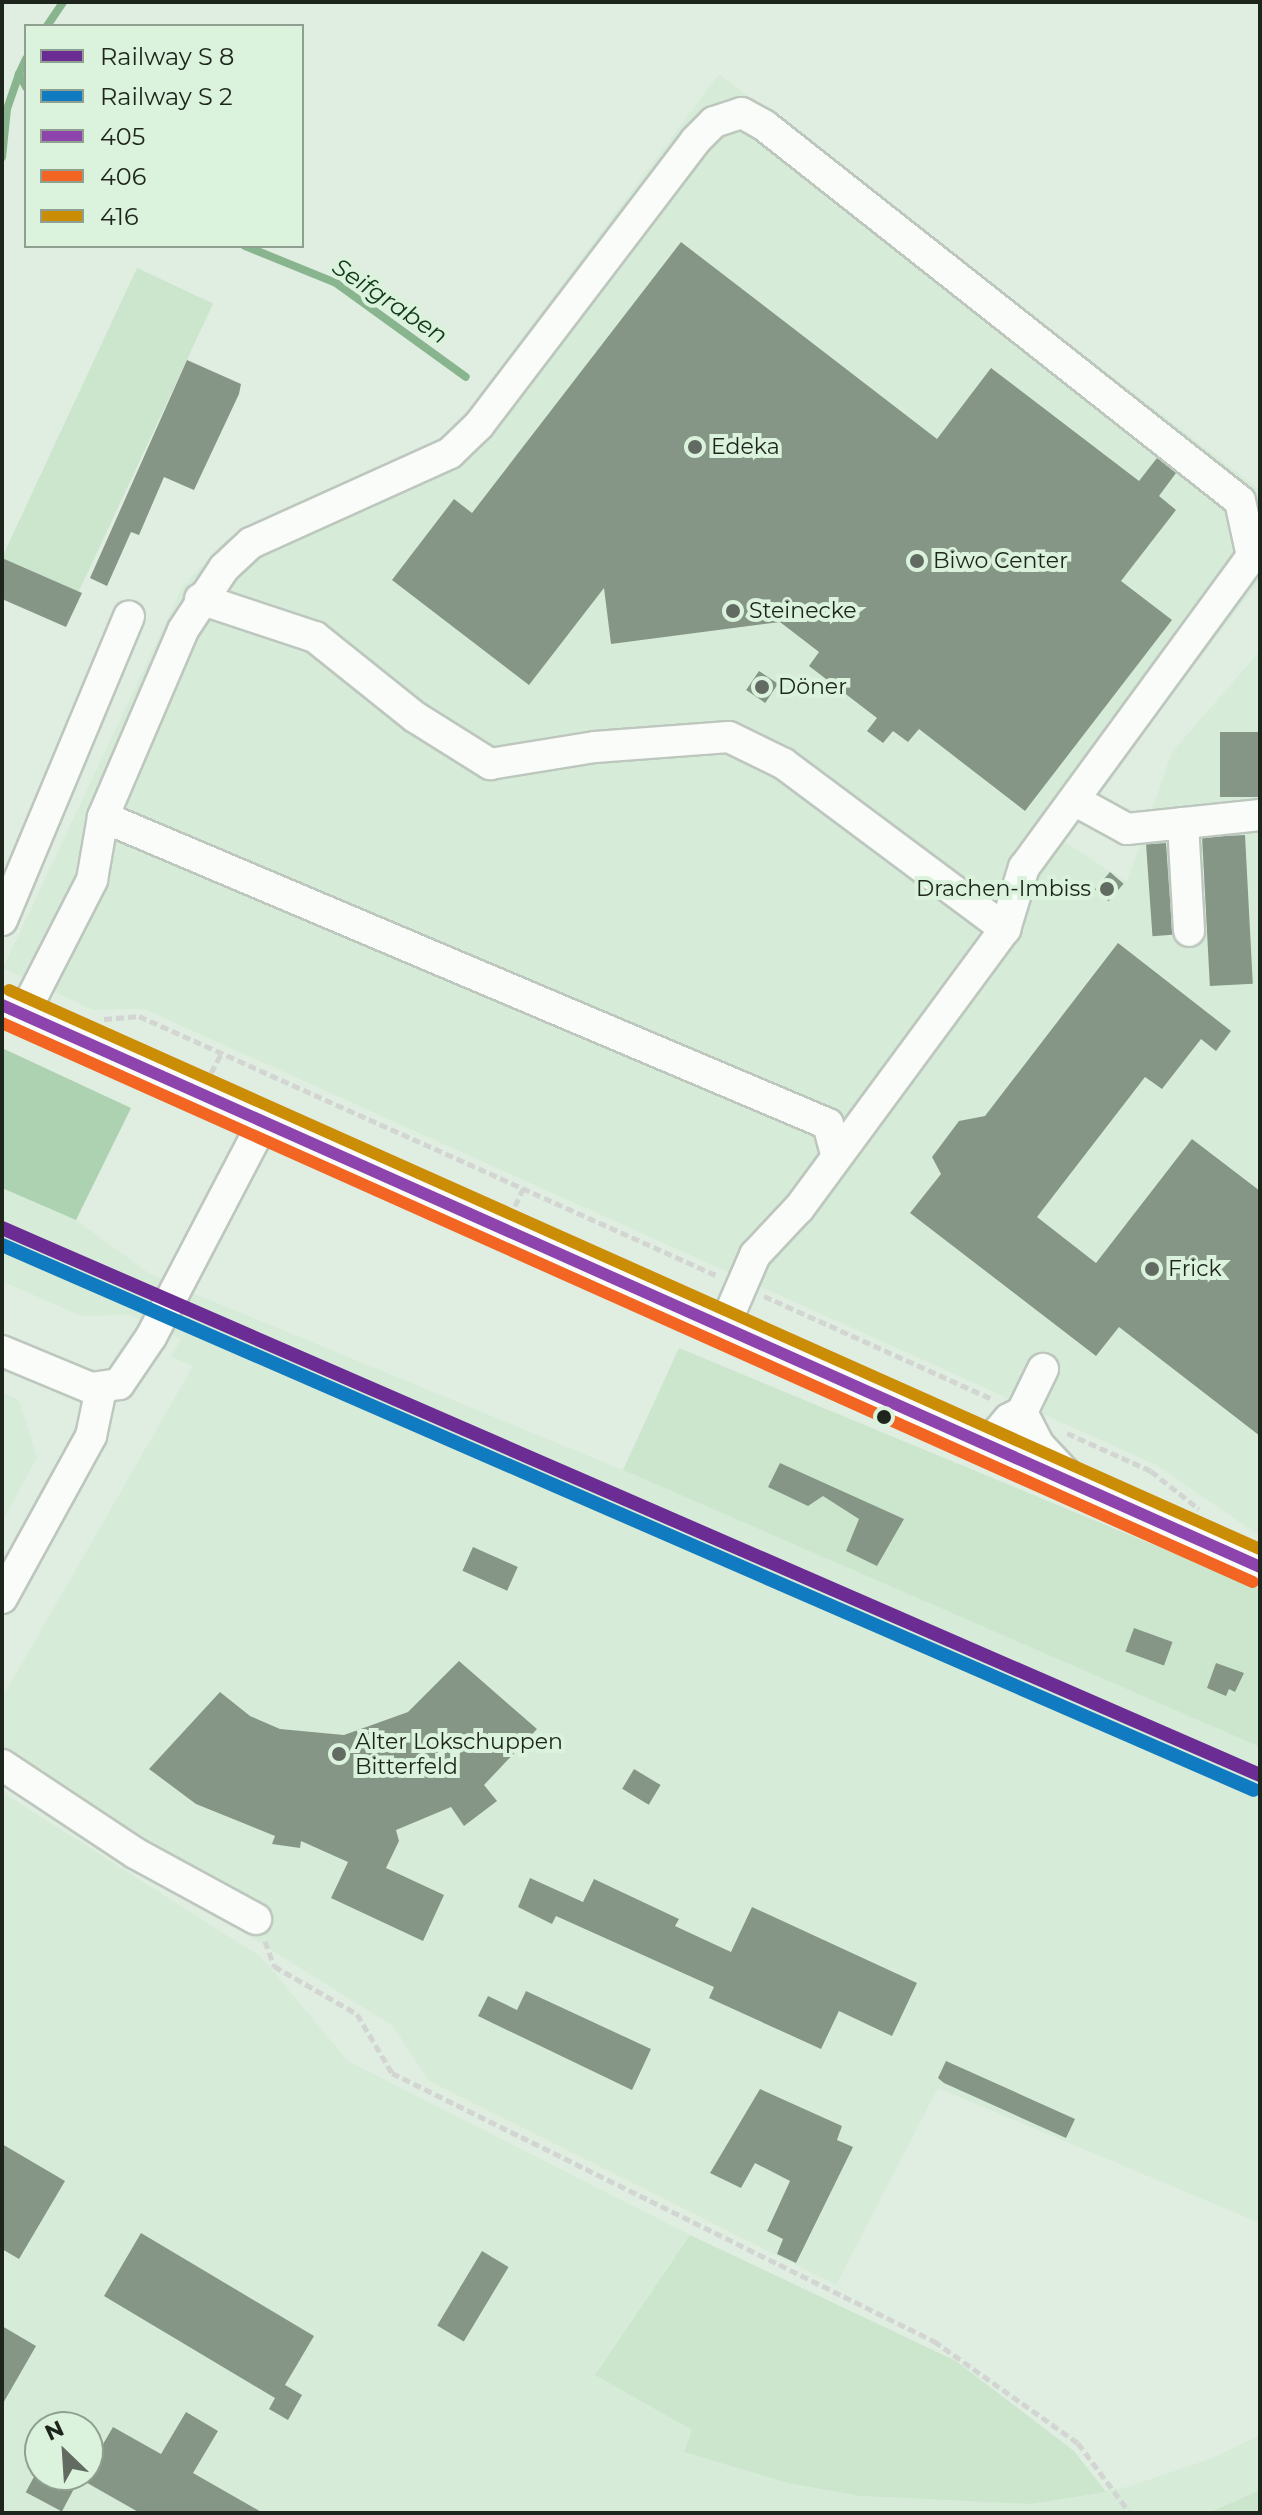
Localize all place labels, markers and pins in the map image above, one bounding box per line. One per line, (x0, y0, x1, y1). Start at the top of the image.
place label: Edeka (711, 434, 780, 460)
marker: Edeka (686, 438, 704, 456)
place label: Biwo Center (933, 548, 1068, 574)
marker: Biwo Center (908, 552, 926, 570)
place label: Steinecke (749, 598, 857, 624)
marker: Steinecke (724, 602, 742, 620)
place label: Döner (778, 674, 847, 700)
marker: Döner (753, 678, 771, 696)
place label: Drachen-Imbiss (916, 876, 1091, 902)
marker: Drachen-Imbiss (1098, 880, 1116, 898)
place label: Frick (1168, 1256, 1222, 1282)
marker: Frick (1143, 1260, 1161, 1278)
unlabelled marker (876, 1409, 892, 1425)
place label: Alter Lokschuppen Bitterfeld (355, 1728, 563, 1780)
marker: Alter Lokschuppen Bitterfeld (330, 1745, 348, 1763)

